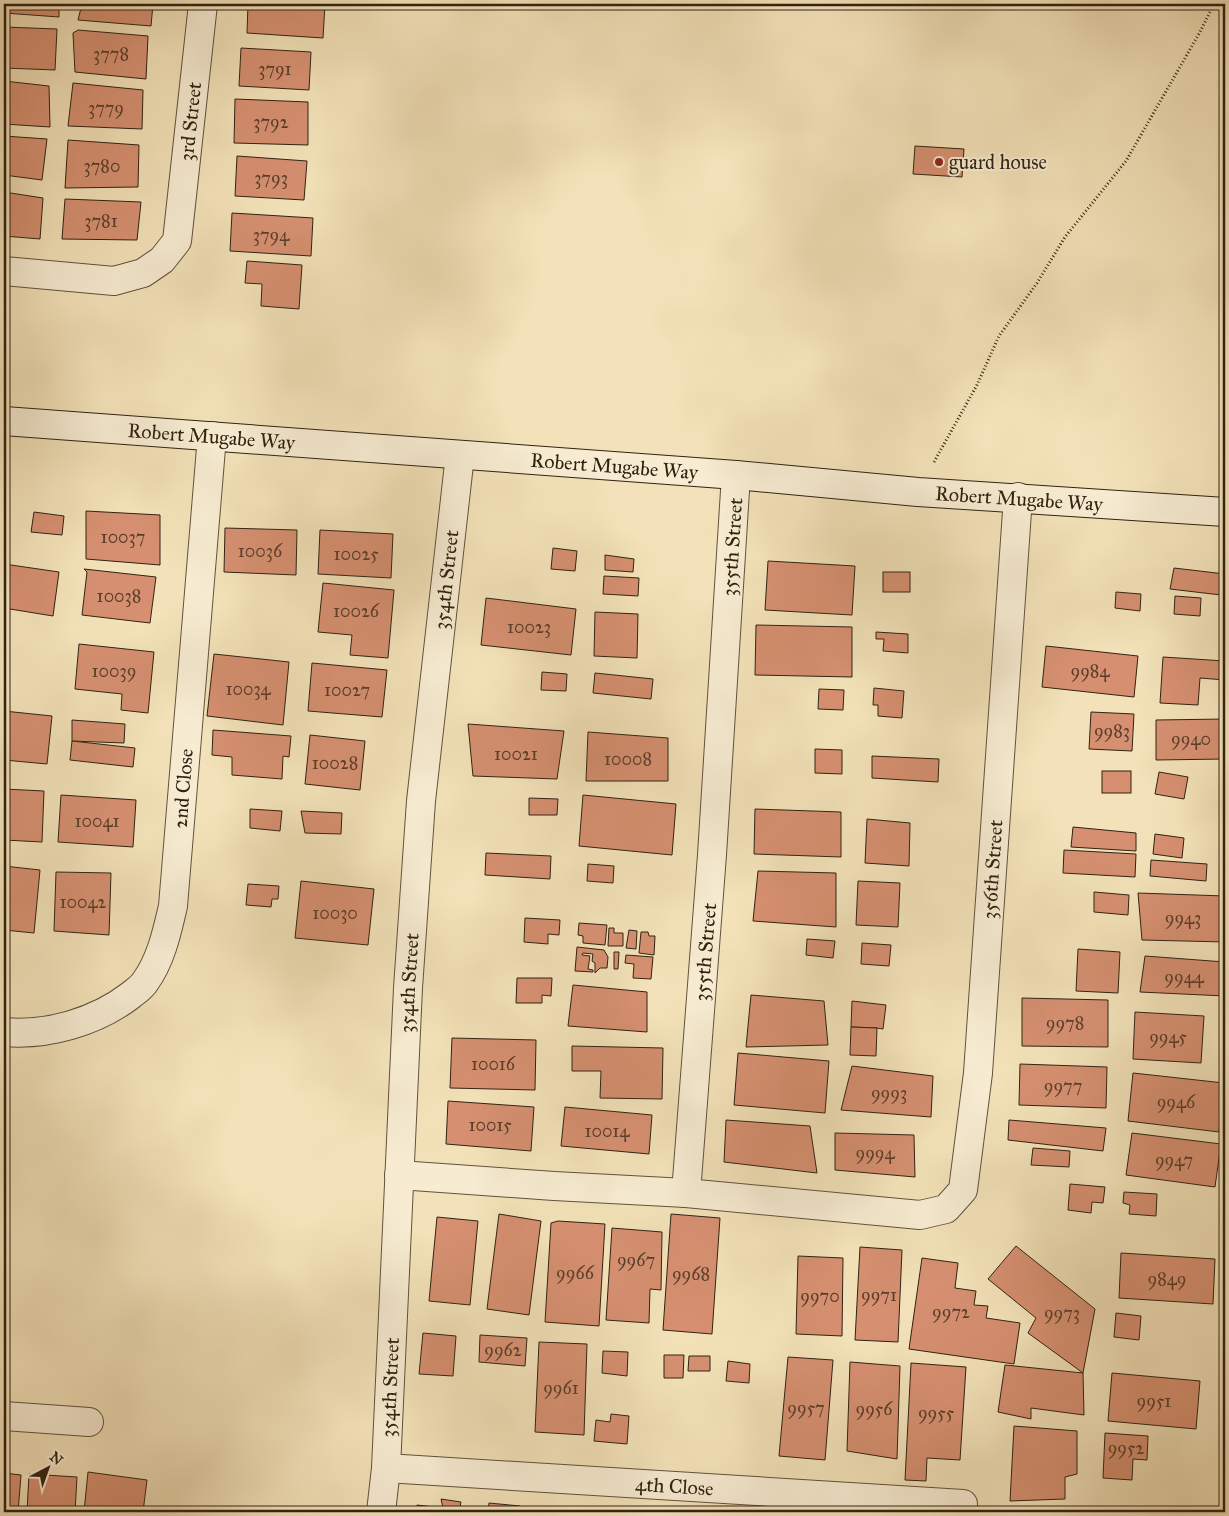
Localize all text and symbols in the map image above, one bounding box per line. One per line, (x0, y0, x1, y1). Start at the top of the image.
house number: 3778 (93, 43, 129, 65)
house number: 3791 (258, 58, 292, 80)
street label: 3rd Street (174, 81, 206, 162)
house number: 3779 (88, 97, 124, 119)
house number: 3792 (253, 111, 289, 133)
place label: guard house (949, 150, 1047, 175)
house number: 3780 (84, 155, 120, 177)
marker: guard house (933, 156, 945, 168)
house number: 3793 (254, 167, 288, 189)
house number: 3781 (84, 210, 118, 232)
house number: 3794 (253, 224, 290, 246)
street label: Robert Mugabe Way (127, 418, 297, 454)
street label: Robert Mugabe Way (530, 448, 700, 484)
street label: Robert Mugabe Way (934, 481, 1104, 516)
street label: 355th Street (717, 497, 747, 597)
house number: 10037 (101, 526, 145, 548)
street label: 354th Street (428, 529, 463, 631)
house number: 10036 (238, 540, 283, 562)
house number: 10025 (333, 543, 379, 565)
house number: 10038 (97, 585, 141, 607)
house number: 10026 (333, 600, 380, 622)
house number: 10023 (507, 616, 551, 638)
house number: 10039 (92, 660, 136, 682)
house number: 9984 (1071, 660, 1110, 682)
house number: 10034 (225, 678, 272, 700)
house number: 10027 (324, 679, 370, 701)
house number: 9983 (1094, 720, 1130, 742)
house number: 9940 (1171, 728, 1211, 750)
house number: 10021 (494, 743, 538, 765)
street label: 2nd Close (168, 748, 198, 829)
house number: 10008 (604, 748, 652, 770)
house number: 10028 (312, 752, 358, 774)
house number: 10041 (74, 810, 120, 832)
street label: 356th Street (977, 819, 1008, 920)
house number: 10042 (60, 891, 107, 913)
house number: 10030 (312, 902, 358, 924)
street label: 355th Street (689, 902, 721, 1002)
house number: 9943 (1165, 907, 1201, 929)
street label: 354th Street (394, 932, 424, 1033)
house number: 9944 (1164, 966, 1205, 988)
house number: 9978 (1046, 1012, 1084, 1034)
house number: 9945 (1149, 1026, 1187, 1048)
house number: 10016 (471, 1053, 516, 1075)
house number: 9977 (1044, 1075, 1082, 1097)
house number: 9993 (871, 1082, 907, 1104)
house number: 9946 (1157, 1091, 1196, 1113)
house number: 10015 (468, 1114, 512, 1136)
house number: 10014 (585, 1120, 630, 1142)
house number: 9994 (855, 1142, 895, 1164)
house number: 9947 (1155, 1149, 1193, 1171)
house number: 9967 (617, 1249, 655, 1271)
house number: 9966 (556, 1262, 595, 1284)
house number: 9968 (672, 1263, 710, 1285)
house number: 9849 (1148, 1268, 1186, 1290)
house number: 9971 (861, 1284, 897, 1306)
house number: 9970 (800, 1285, 840, 1307)
house number: 9972 (932, 1301, 970, 1323)
house number: 9973 (1044, 1302, 1080, 1324)
street label: 354th Street (375, 1337, 404, 1438)
house number: 9962 (484, 1339, 522, 1361)
house number: 9961 (543, 1377, 579, 1399)
house number: 9951 (1137, 1390, 1171, 1412)
house number: 9957 (787, 1397, 825, 1419)
house number: 9956 (856, 1398, 893, 1420)
house number: 9955 (918, 1402, 955, 1424)
house number: 9952 (1108, 1437, 1144, 1459)
north arrow (22, 1444, 72, 1494)
text: N (46, 1448, 66, 1469)
street label: 4th Close (634, 1472, 714, 1500)

